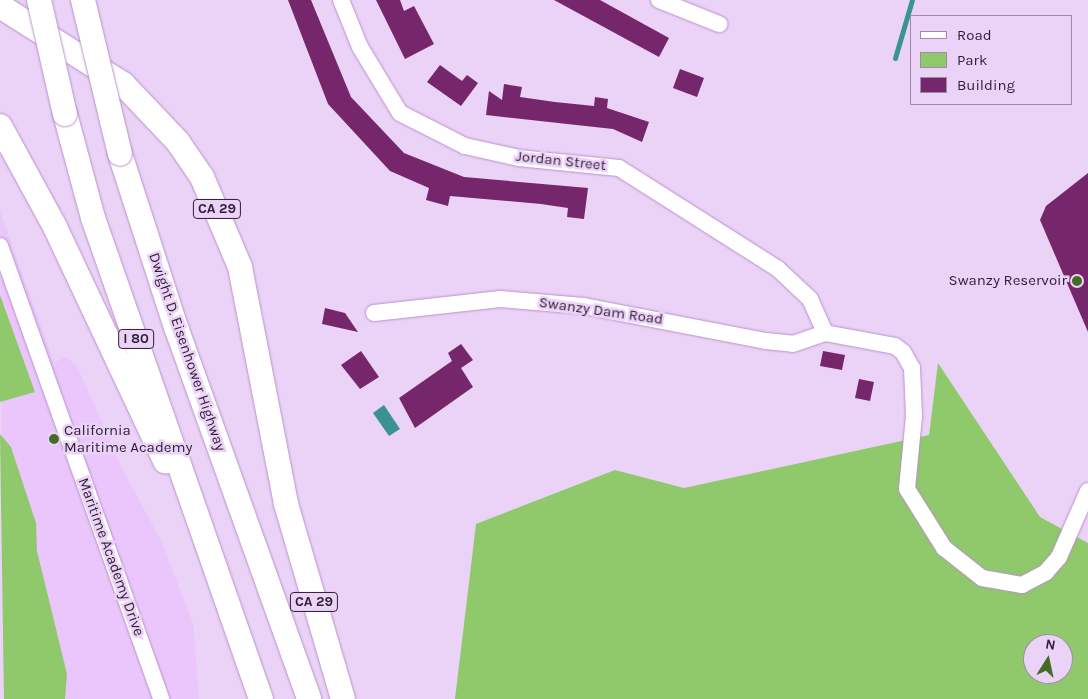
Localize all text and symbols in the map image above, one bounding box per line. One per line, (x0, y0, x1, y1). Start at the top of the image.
legend (910, 15, 1073, 105)
text: Road (957, 26, 992, 44)
text: Park (957, 51, 987, 69)
text: Building (957, 76, 1015, 94)
street label: Jordan Street (515, 147, 607, 175)
road number: CA 29 (192, 198, 242, 220)
street label: Dwight D. Eisenhower Highway (145, 250, 229, 454)
place label: Swanzy Reservoir (949, 272, 1067, 290)
marker: Swanzy Reservoir (1071, 275, 1083, 287)
street label: Swanzy Dam Road (538, 293, 664, 329)
road number: I 80 (117, 328, 155, 350)
place label: California Maritime Academy (64, 421, 192, 456)
marker: California Maritime Academy (48, 433, 60, 445)
street label: Maritime Academy Drive (74, 475, 148, 639)
road number: CA 29 (289, 590, 339, 614)
north arrow (1023, 634, 1073, 684)
text: N (1044, 635, 1057, 654)

